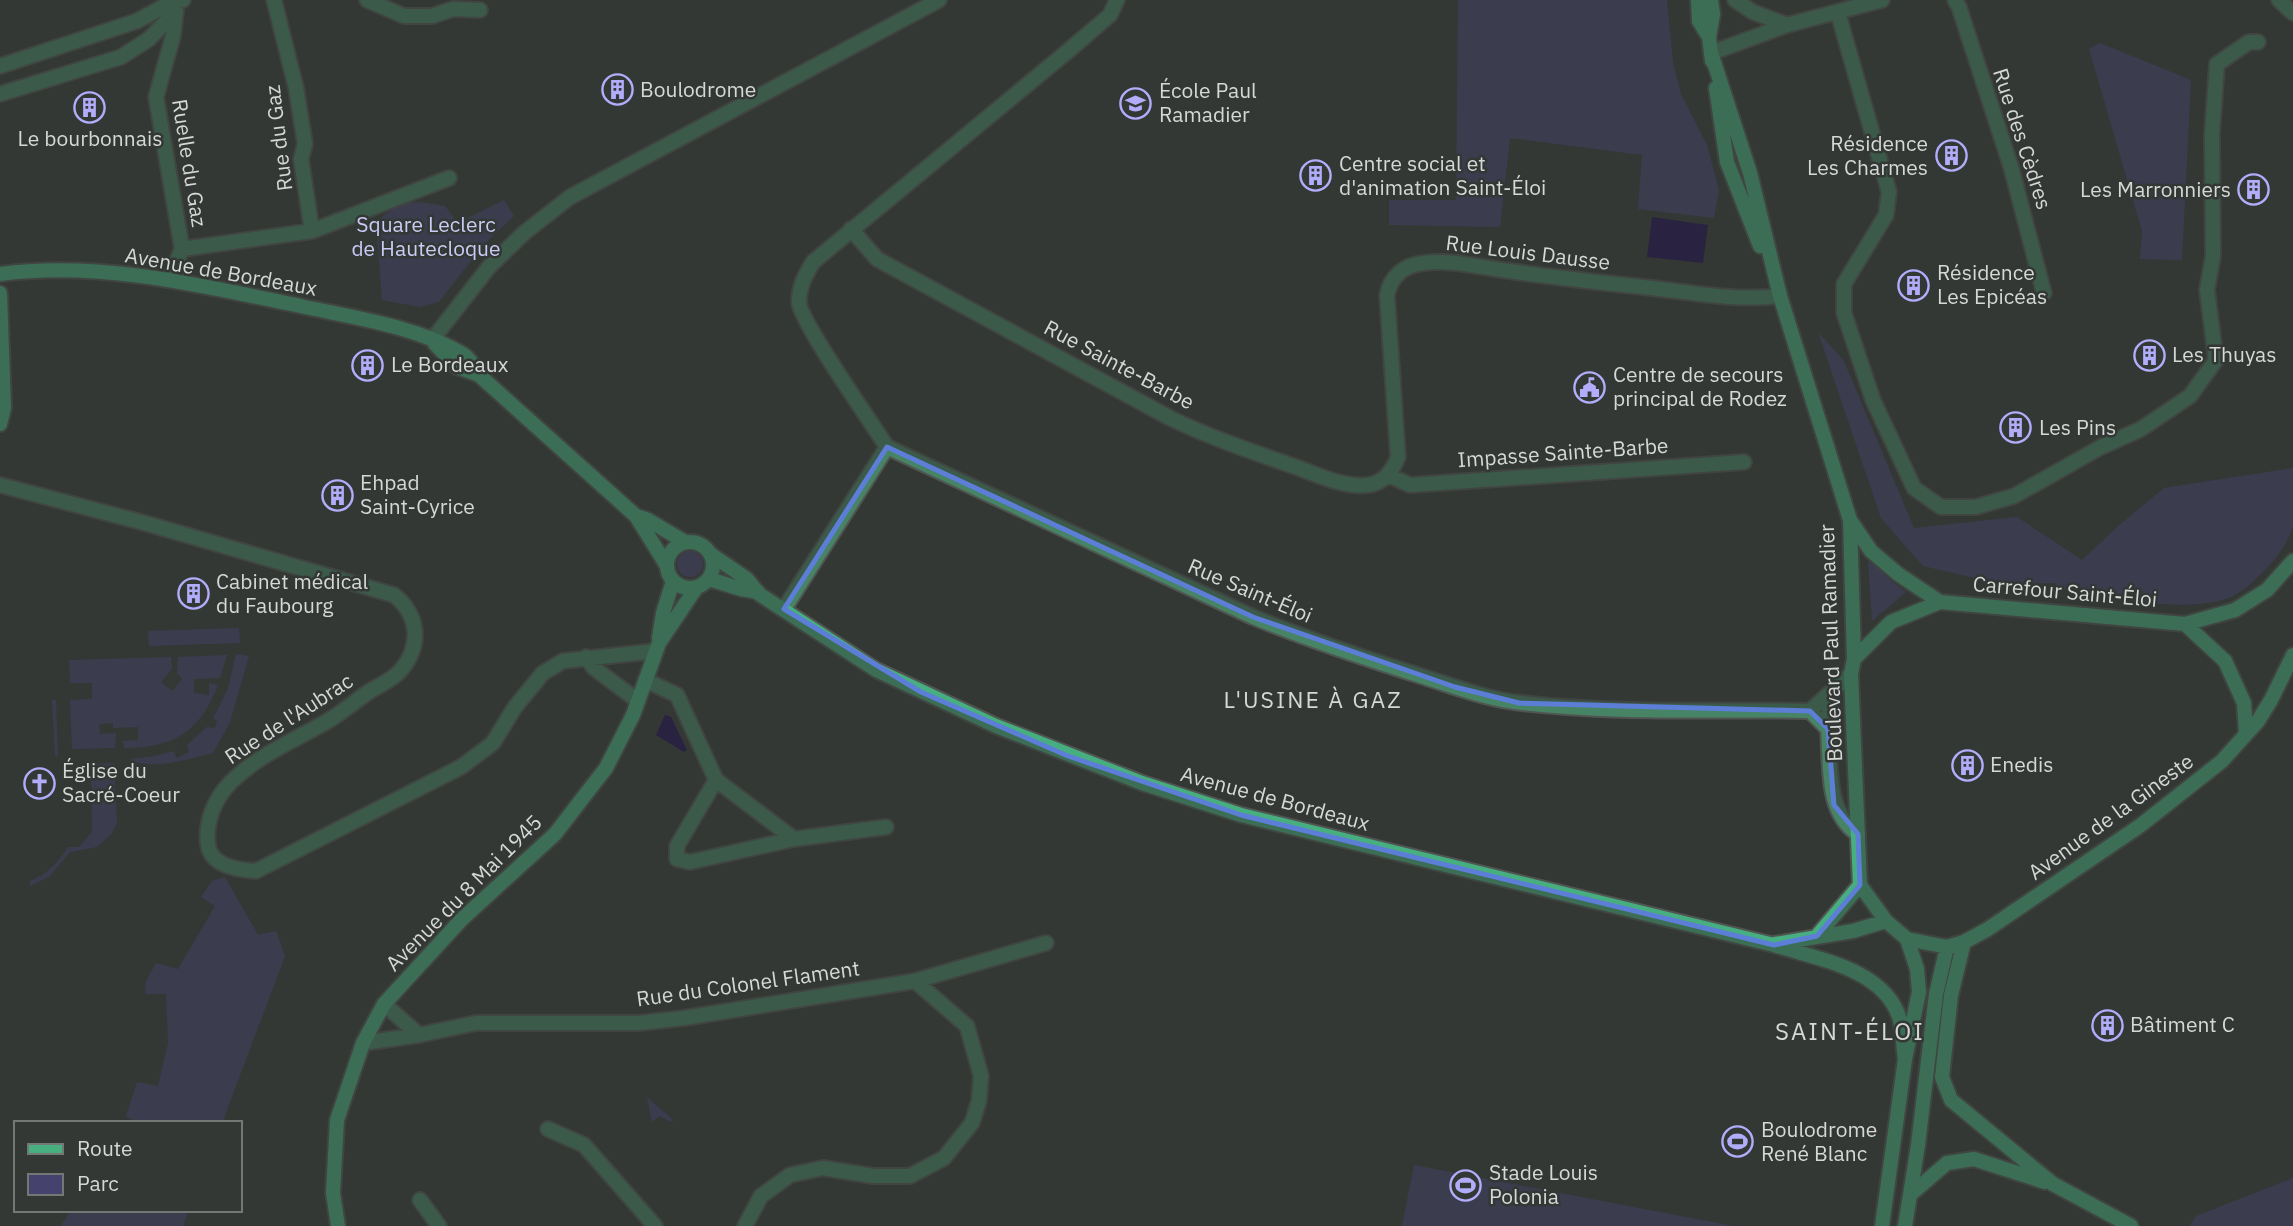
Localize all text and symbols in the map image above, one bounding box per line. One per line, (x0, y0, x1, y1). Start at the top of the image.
street label: Rue des Cèdres (1987, 65, 2059, 213)
building icon: Boulodrome (600, 73, 634, 107)
place label: Boulodrome (640, 75, 756, 103)
place label: École Paul Ramadier (1159, 76, 1257, 128)
street label: Rue du Gaz (258, 83, 298, 193)
school or university icon: École Paul Ramadier (1119, 86, 1153, 120)
building icon: Le bourbonnais (73, 90, 107, 124)
street label: Ruelle du Gaz (166, 97, 214, 229)
place label: Le bourbonnais (18, 124, 162, 152)
place label: Résidence Les Charmes (1807, 129, 1928, 181)
building icon: Résidence Les Charmes (1934, 139, 1968, 173)
place label: Centre social et d'animation Saint-Éloi (1339, 149, 1546, 201)
building icon: Centre social et d'animation Saint-Éloi (1299, 159, 1333, 193)
building icon: Les Marronniers (2237, 173, 2271, 207)
place label: Les Marronniers (2080, 175, 2231, 203)
park label: Square Leclerc de Hautecloque (351, 210, 501, 262)
street label: Rue Louis Dausse (1444, 228, 1612, 276)
street label: Avenue de Bordeaux (123, 240, 320, 302)
place label: Résidence Les Epicéas (1937, 258, 2047, 310)
building icon: Résidence Les Epicéas (1897, 268, 1931, 302)
street label: Rue Sainte-Barbe (1040, 313, 1199, 415)
building icon: Les Thuyas (2132, 338, 2166, 372)
place label: Les Thuyas (2172, 340, 2277, 368)
building icon: Le Bordeaux (351, 348, 385, 382)
place label: Le Bordeaux (391, 350, 509, 378)
place label: Centre de secours principal de Rodez (1613, 360, 1787, 412)
public building icon: Centre de secours principal de Rodez (1573, 370, 1607, 404)
building icon: Les Pins (1999, 411, 2033, 445)
place label: Les Pins (2039, 413, 2116, 441)
street label: Impasse Sainte-Barbe (1457, 431, 1669, 473)
place label: Ehpad Saint-Cyrice (360, 468, 475, 520)
building icon: Ehpad Saint-Cyrice (320, 478, 354, 512)
street label: Boulevard Paul Ramadier (1812, 524, 1848, 762)
street label: Rue Saint-Éloi (1184, 551, 1317, 629)
place label: Cabinet médical du Faubourg (216, 567, 369, 619)
street label: Carrefour Saint-Éloi (1972, 569, 2158, 613)
building icon: Cabinet médical du Faubourg (176, 577, 210, 611)
street label: Rue de l'Aubrac (219, 666, 358, 770)
district label: L'USINE À GAZ (1224, 684, 1402, 714)
street label: Avenue de la Gineste (2022, 747, 2199, 886)
building icon: Enedis (1950, 748, 1984, 782)
place label: Enedis (1990, 750, 2053, 778)
place label: Église du Sacré-Coeur (62, 756, 180, 808)
street label: Avenue de Bordeaux (1178, 759, 1373, 837)
church icon: Église du Sacré-Coeur (22, 766, 56, 800)
street label: Avenue du 8 Mai 1945 (379, 808, 548, 977)
street label: Rue du Colonel Flament (634, 953, 861, 1013)
building icon: Bâtiment C (2090, 1008, 2124, 1042)
place label: Bâtiment C (2130, 1010, 2235, 1038)
district label: SAINT-ÉLOI (1775, 1015, 1925, 1047)
place label: Boulodrome René Blanc (1761, 1115, 1877, 1167)
legend (14, 1121, 242, 1212)
sports icon: Boulodrome René Blanc (1721, 1125, 1755, 1159)
text: Route (77, 1134, 133, 1162)
place label: Stade Louis Polonia (1489, 1158, 1598, 1210)
sports icon: Stade Louis Polonia (1449, 1168, 1483, 1202)
text: Parc (77, 1169, 119, 1197)

